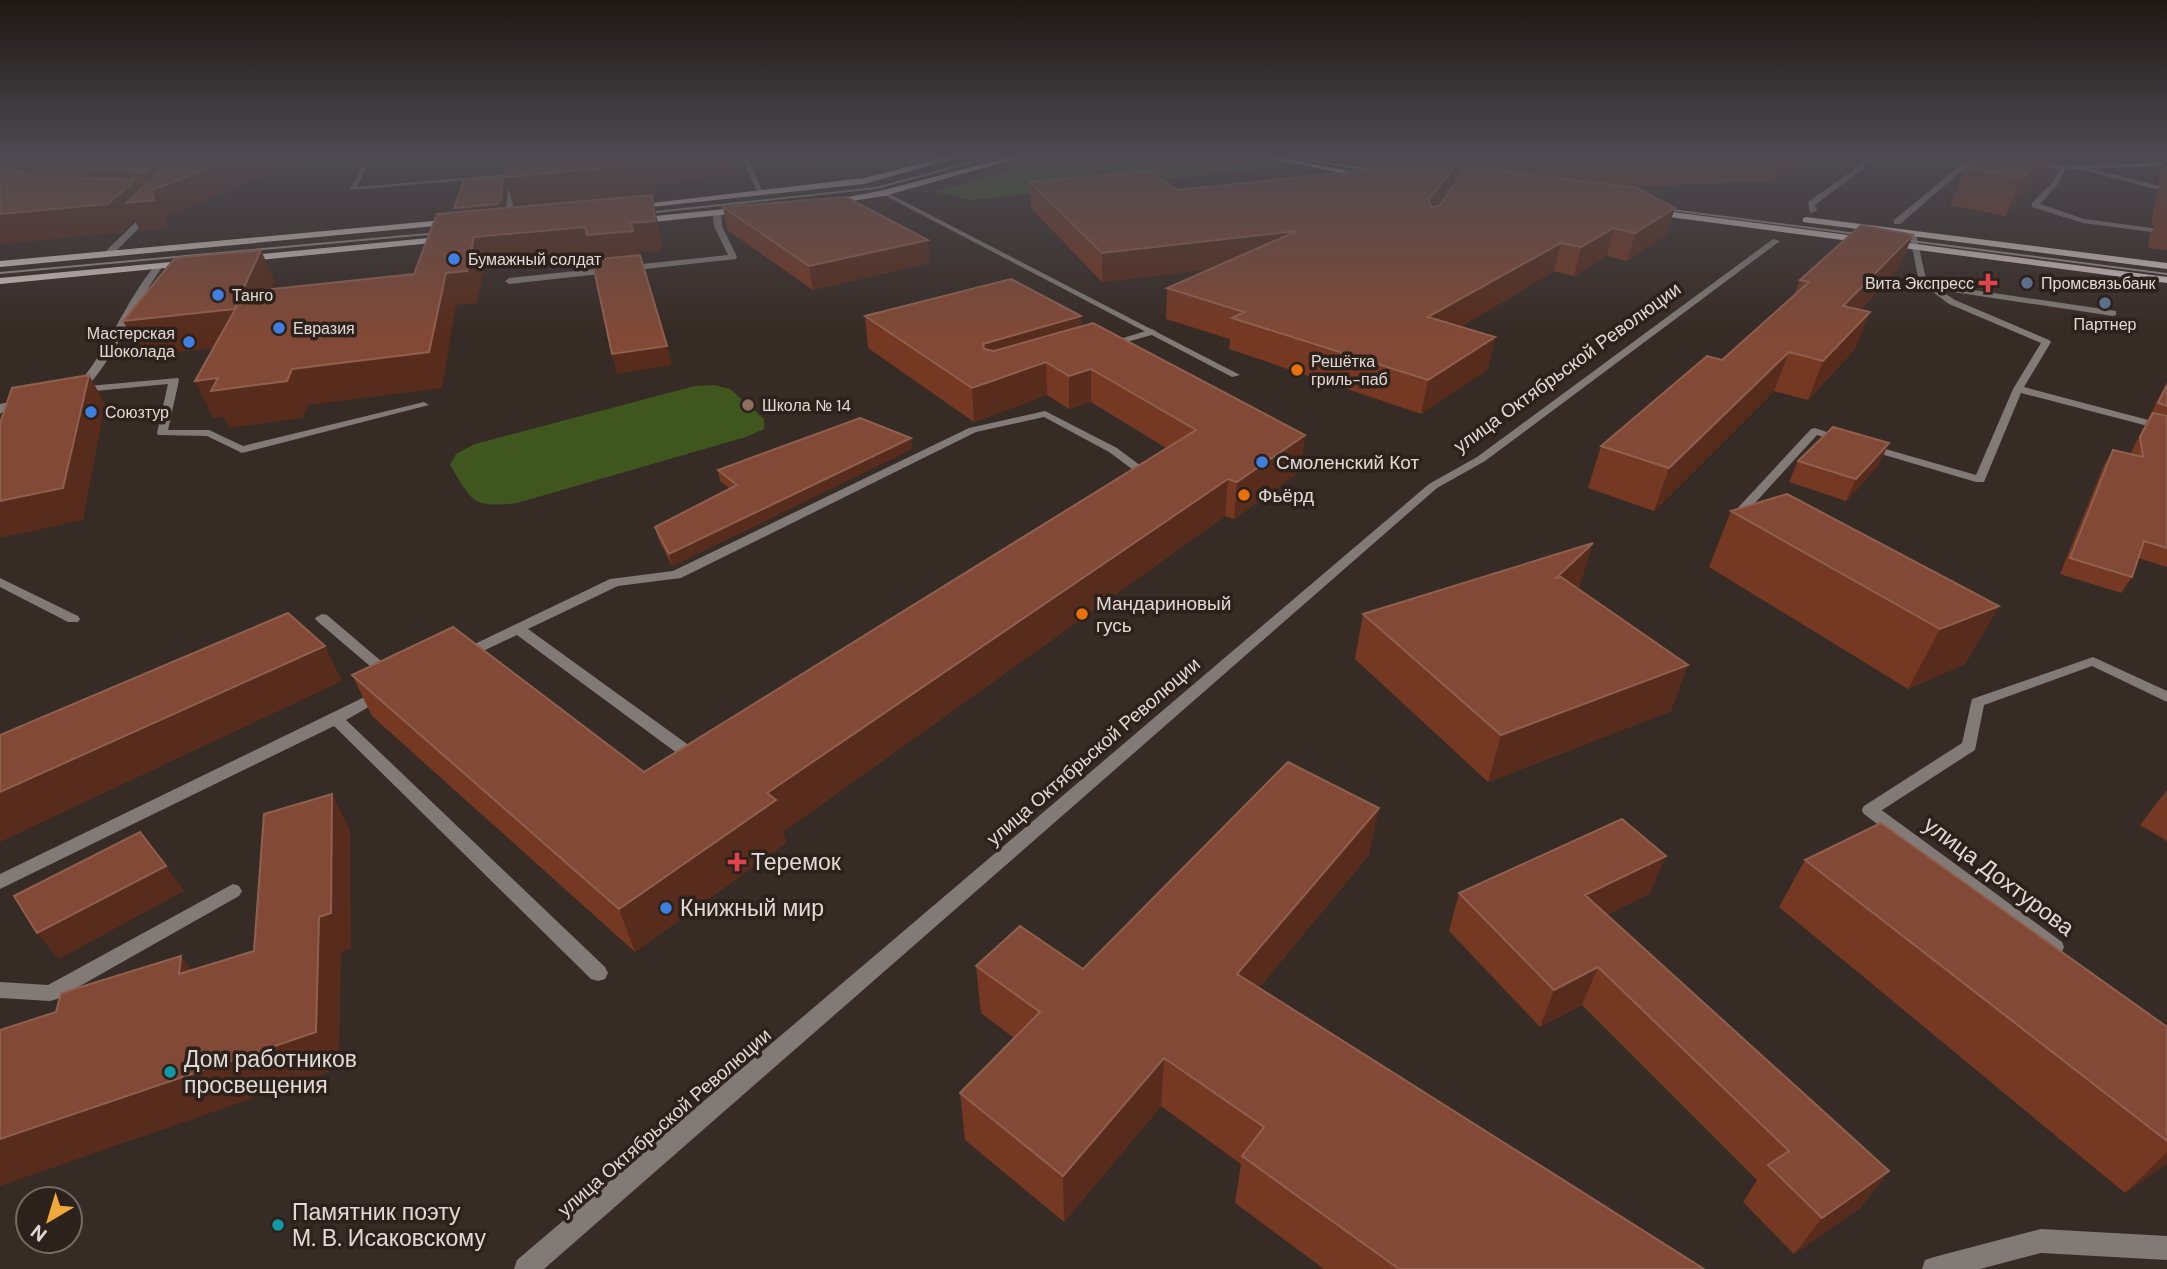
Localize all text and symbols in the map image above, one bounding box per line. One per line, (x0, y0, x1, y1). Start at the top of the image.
place label: Бумажный солдат (468, 249, 602, 270)
marker: Бумажный солдат (446, 251, 462, 267)
place label: Вита Экспресс (1865, 273, 1974, 294)
place label: Промсвязьбанк (2041, 273, 2156, 294)
marker: Вита Экспресс (1980, 275, 1996, 291)
marker: Промсвязьбанк (2019, 275, 2035, 291)
street label: улица Октябрьской Революции (1449, 276, 1686, 458)
place label: Танго (232, 285, 273, 306)
marker: Танго (210, 287, 226, 303)
marker: Партнер (2097, 295, 2113, 311)
place label: Партнер (2074, 314, 2137, 335)
place label: Евразия (293, 318, 355, 339)
marker: Евразия (271, 320, 287, 336)
place label: Мастерская Шоколада (87, 323, 175, 362)
marker: Мастерская Шоколада (181, 334, 197, 350)
place label: Решётка гриль-паб (1311, 351, 1388, 390)
marker: Решётка гриль-паб (1289, 362, 1305, 378)
place label: Школа № 14 (762, 395, 851, 416)
marker: Школа № 14 (740, 397, 756, 413)
place label: Союзтур (105, 402, 169, 423)
marker: Союзтур (83, 404, 99, 420)
place label: Смоленский Кот (1276, 450, 1419, 475)
marker: Смоленский Кот (1254, 454, 1270, 470)
place label: Фьёрд (1258, 483, 1314, 508)
marker: Фьёрд (1236, 487, 1252, 503)
place label: Мандариновый гусь (1096, 591, 1231, 638)
marker: Мандариновый гусь (1074, 606, 1090, 622)
street label: улица Октябрьской Революции (981, 652, 1205, 851)
street label: улица Дохтурова (1918, 809, 2081, 943)
place label: Теремок (751, 847, 842, 877)
marker: Теремок (729, 854, 745, 870)
place label: Книжный мир (680, 893, 824, 923)
marker: Книжный мир (658, 900, 674, 916)
street label: улица Октябрьской Революции (552, 1023, 776, 1222)
place label: Дом работников просвещения (184, 1044, 357, 1100)
marker: Дом работников просвещения (162, 1064, 178, 1080)
north arrow (14, 1185, 84, 1255)
place label: Памятник поэту М. В. Исаковскому (292, 1197, 486, 1253)
marker: Памятник поэту М. В. Исаковскому (270, 1217, 286, 1233)
text: N (26, 1219, 52, 1247)

